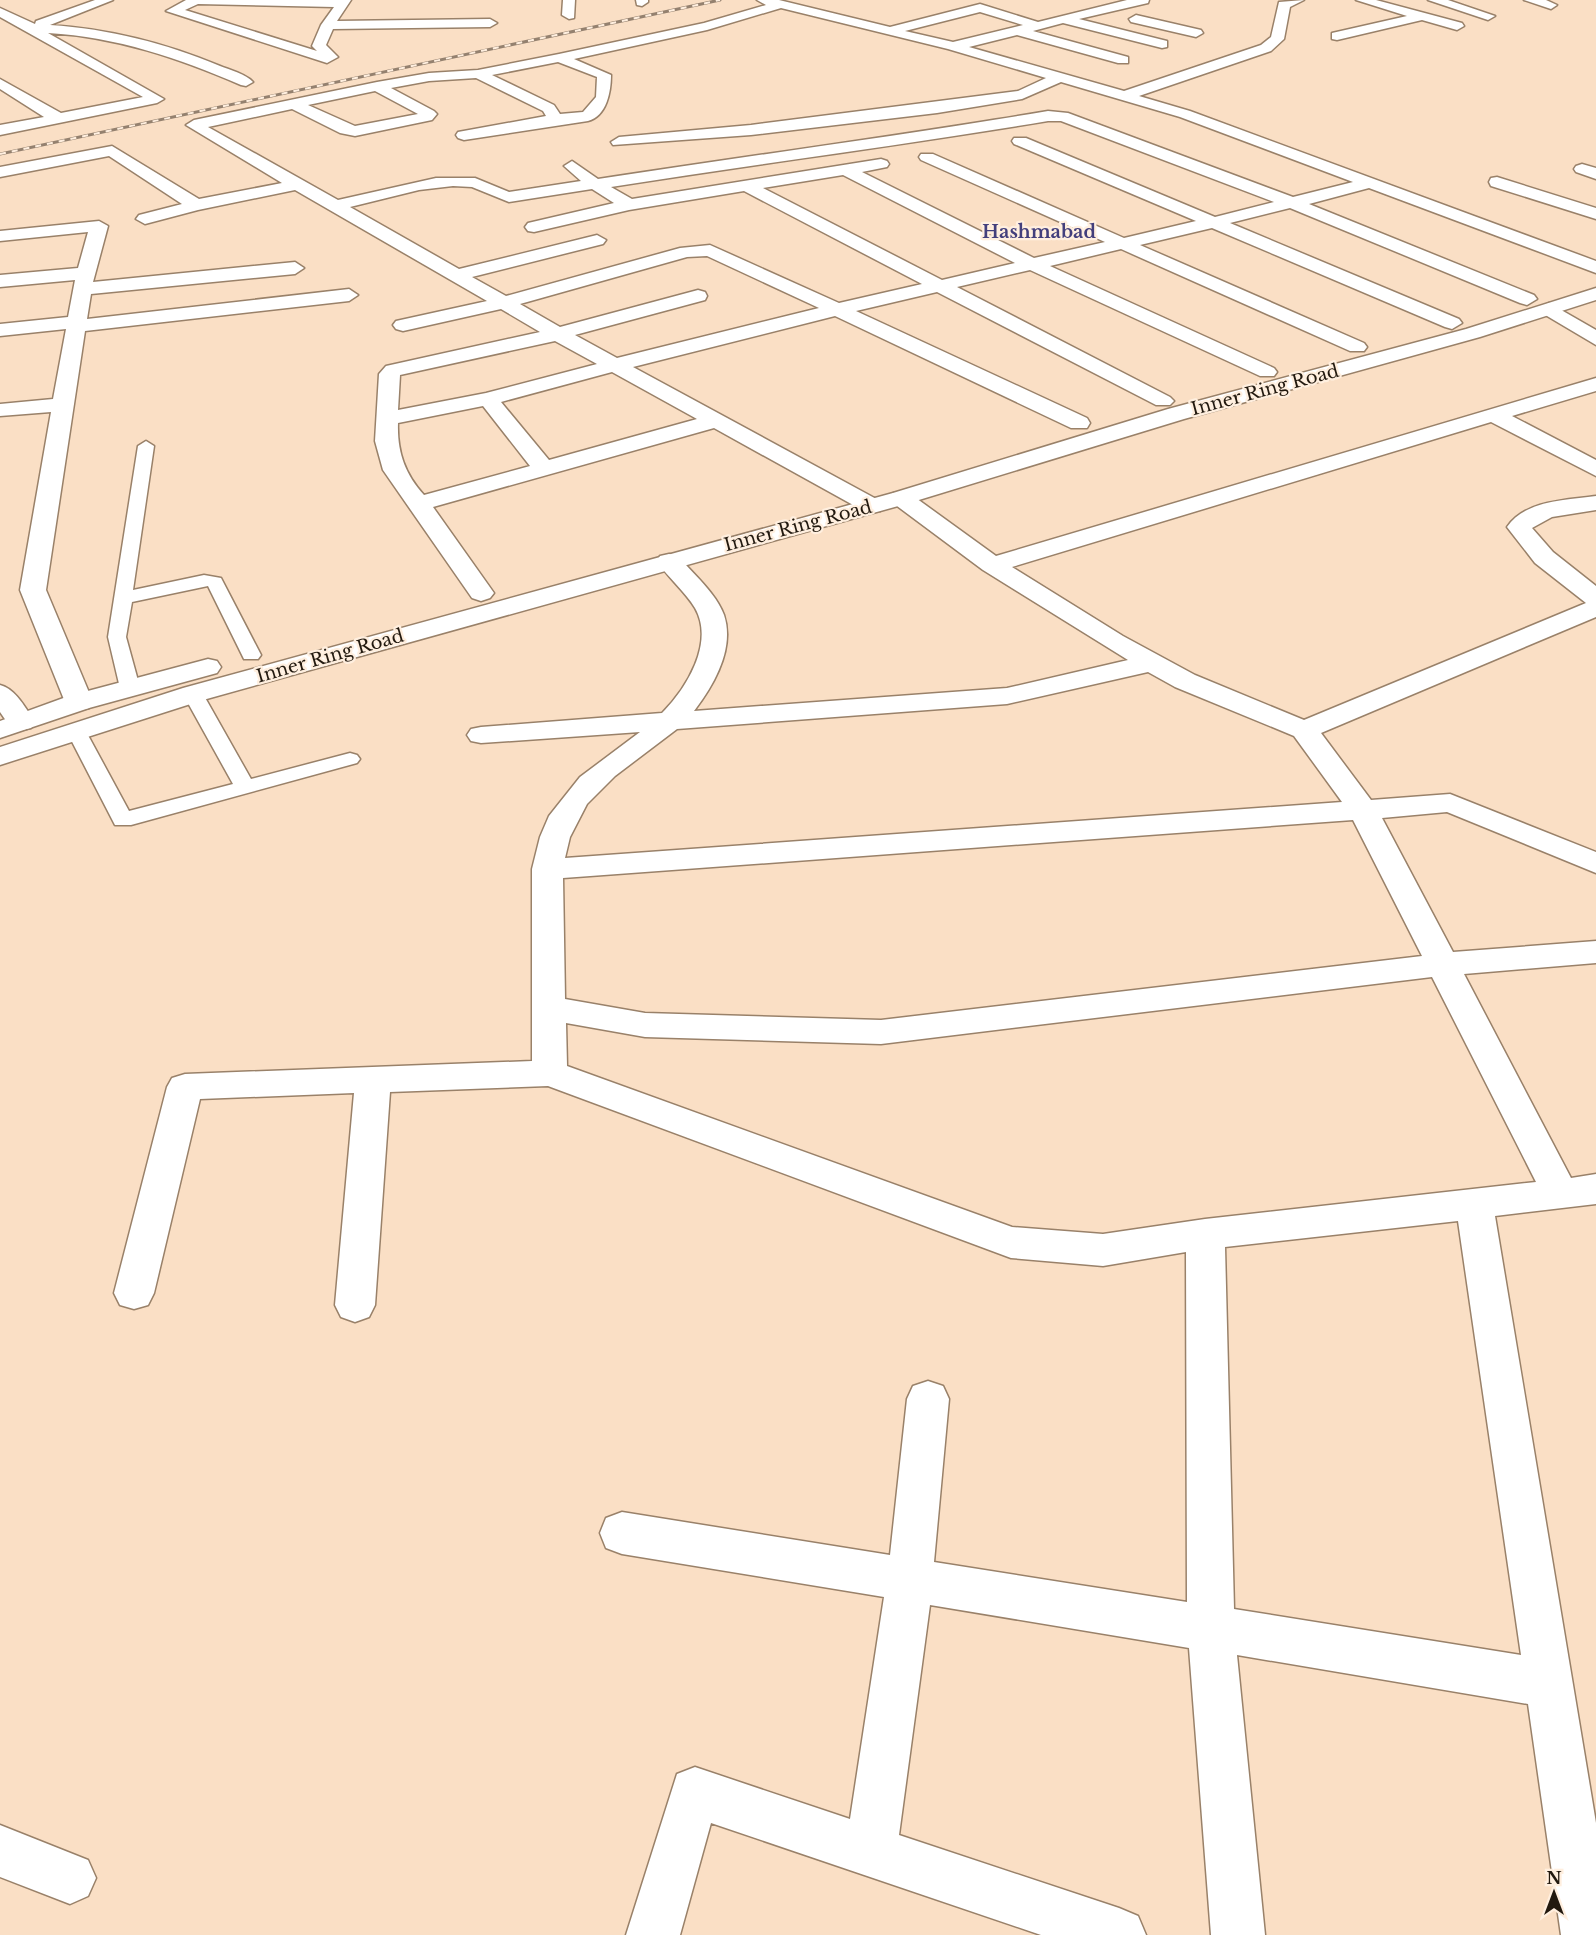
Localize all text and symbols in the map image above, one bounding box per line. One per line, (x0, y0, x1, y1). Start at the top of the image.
district label: Hashmabad (982, 221, 1096, 243)
street label: Inner Ring Road (1189, 360, 1341, 420)
street label: Inner Ring Road (722, 496, 874, 556)
street label: Inner Ring Road (254, 624, 406, 688)
north arrow (1524, 1863, 1584, 1923)
text: N (1546, 1868, 1562, 1888)

